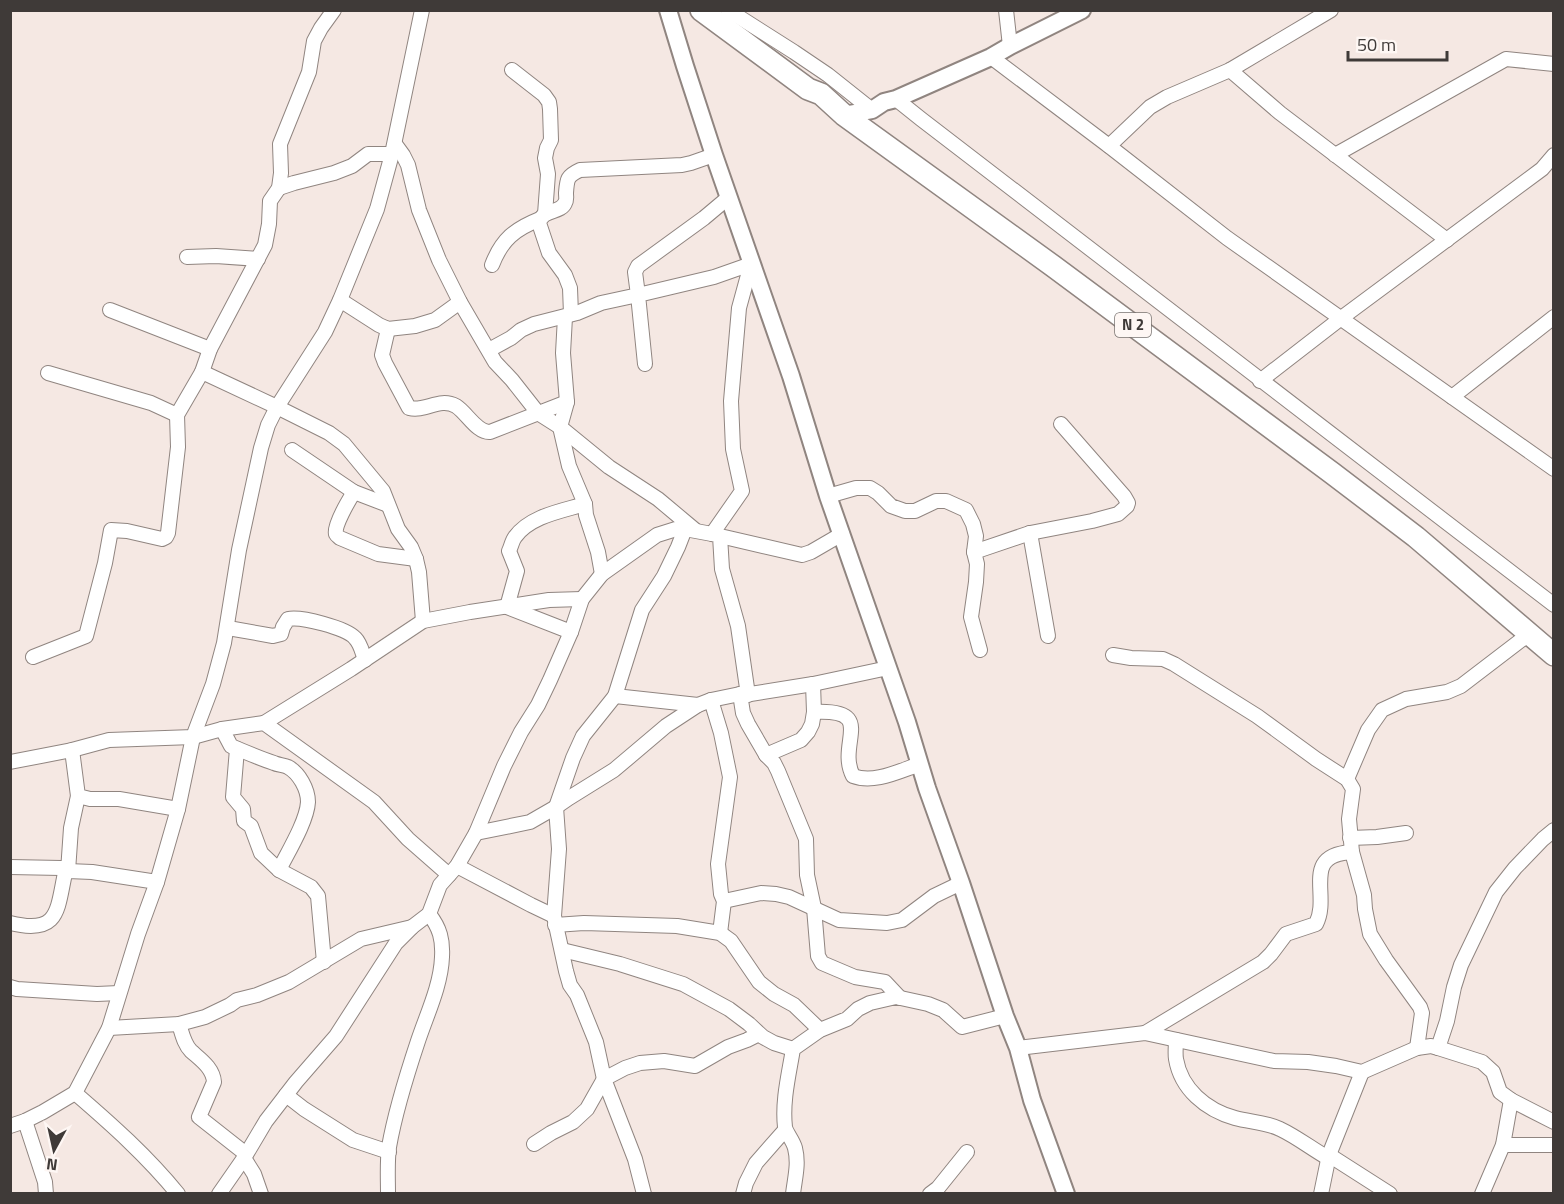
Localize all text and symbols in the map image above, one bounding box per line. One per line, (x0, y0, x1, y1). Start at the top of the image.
scale bar (1348, 24, 1447, 62)
text: 50 m (1357, 31, 1396, 58)
road number: N 2 (1115, 313, 1151, 337)
north arrow (24, 1120, 84, 1180)
text: N (45, 1152, 59, 1178)

